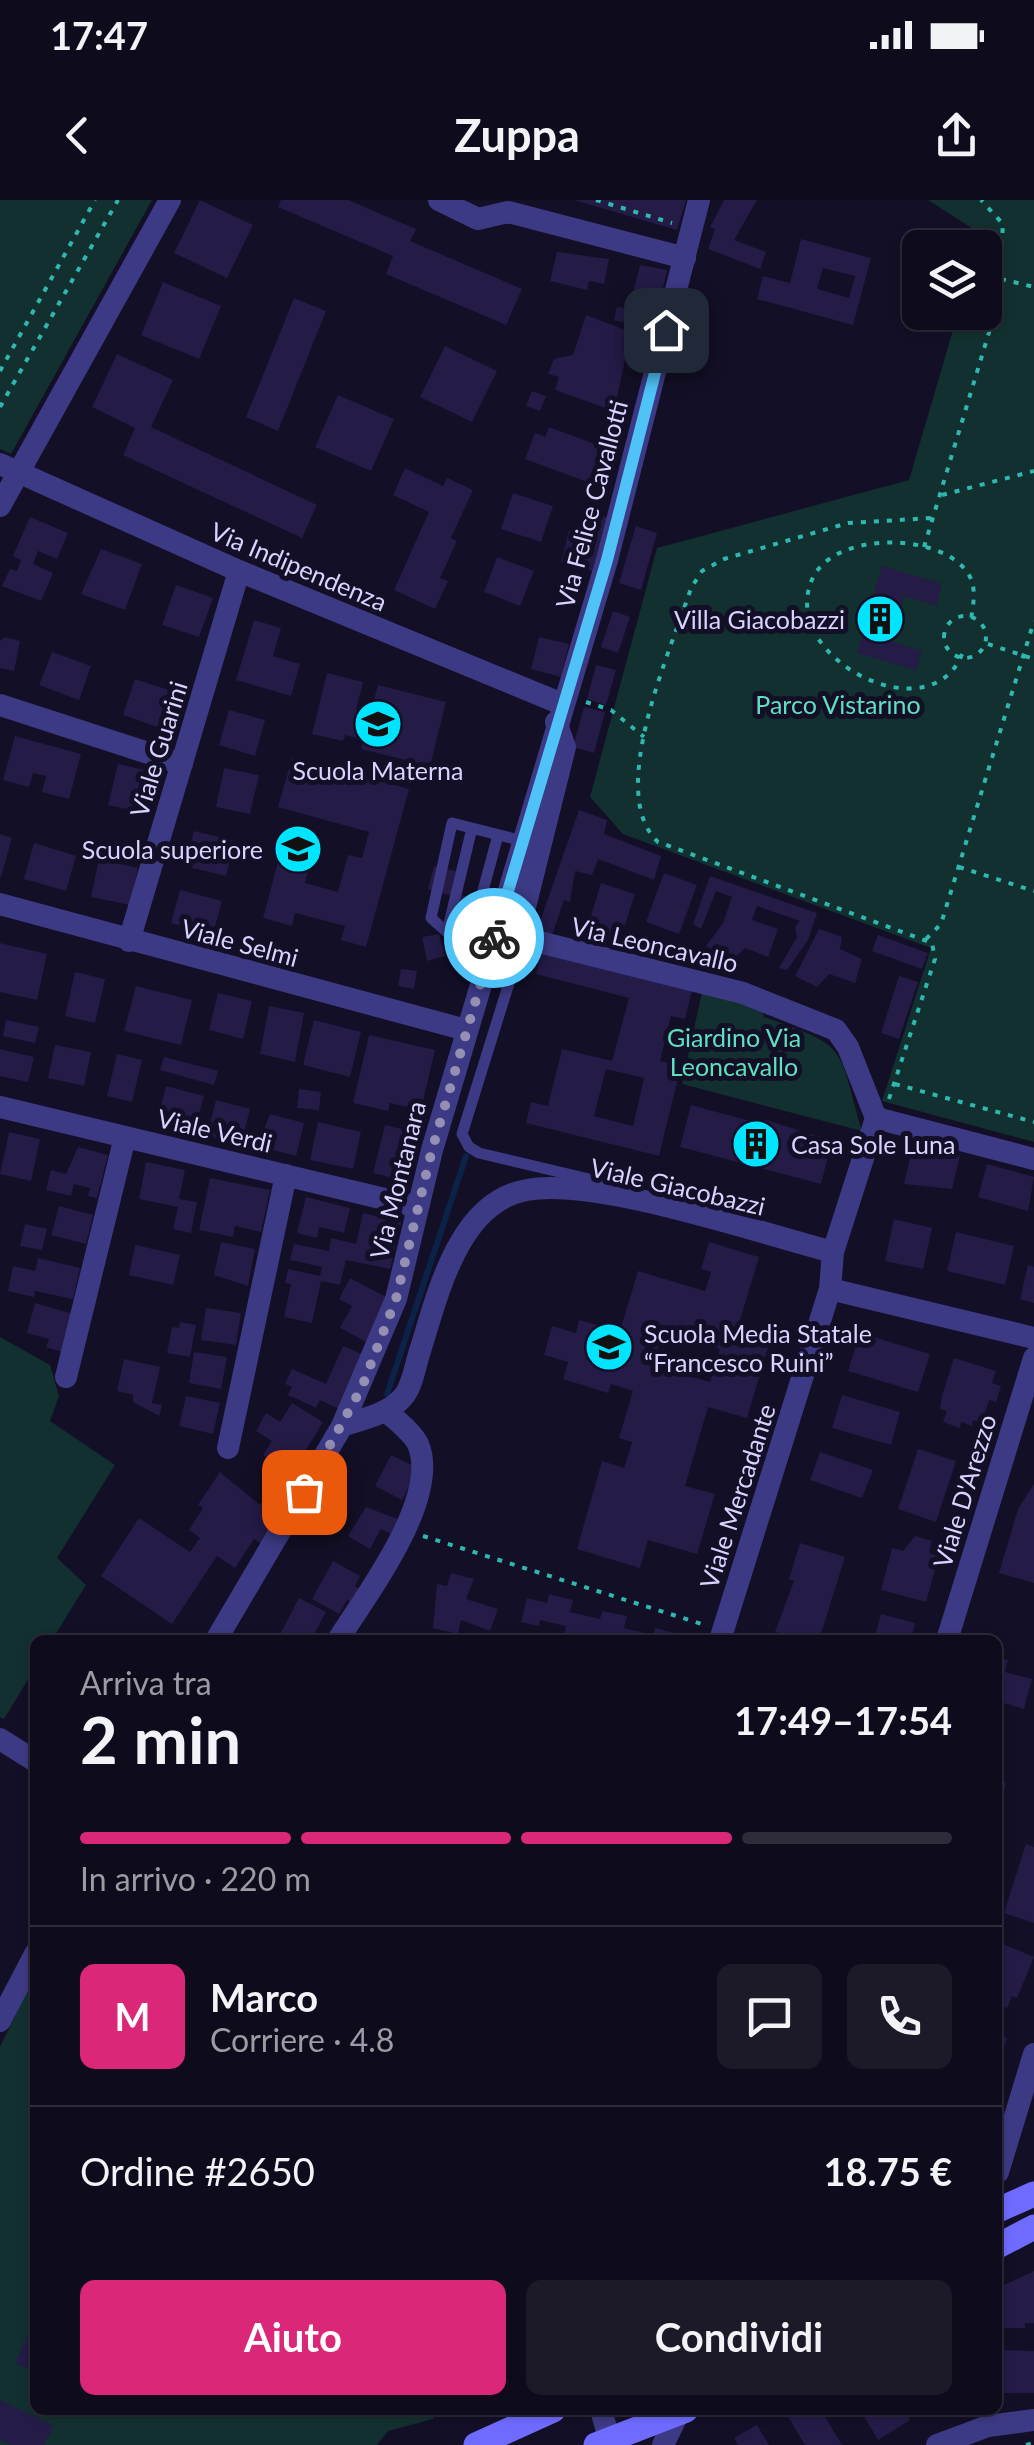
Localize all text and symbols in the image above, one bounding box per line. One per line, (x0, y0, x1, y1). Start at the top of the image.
text: 17:47 (50, 12, 148, 58)
icon: back (50, 108, 105, 163)
text: Zuppa (454, 108, 580, 162)
icon: share (929, 108, 984, 163)
map controls (902, 230, 1002, 330)
button: layers (902, 230, 1002, 330)
pin (624, 288, 709, 373)
icon: home (639, 303, 694, 358)
street label: Via Felice Cavallotti (549, 397, 633, 611)
street label: Via Indipendenza (206, 515, 392, 617)
building icon: Villa Giacobazzi (854, 593, 906, 645)
place label: Villa Giacobazzi (674, 604, 845, 634)
street label: Viale Guarini (123, 678, 193, 820)
park label: Parco Vistarino (755, 689, 921, 719)
school or university icon: Scuola Materna (352, 698, 404, 750)
place label: Scuola Materna (293, 755, 463, 785)
school or university icon: Scuola superiore (272, 823, 324, 875)
place label: Scuola superiore (82, 834, 263, 864)
courier (444, 888, 544, 988)
street label: Via Leoncavallo (569, 910, 741, 978)
icon: bike (467, 911, 522, 966)
street label: Viale Selmi (178, 912, 302, 972)
park label: Giardino Via Leoncavallo (667, 1022, 801, 1081)
street label: Via Montanara (363, 1098, 431, 1262)
street label: Viale Verdi (155, 1102, 275, 1158)
building icon: Casa Sole Luna (730, 1118, 782, 1170)
place label: Casa Sole Luna (791, 1129, 955, 1159)
street label: Viale Giacobazzi (588, 1151, 768, 1221)
place label: Scuola Media Statale “Francesco Ruini” (644, 1318, 872, 1377)
school or university icon: Scuola Media Statale “Francesco Ruini” (583, 1321, 635, 1373)
street label: Viale Mercadante (693, 1400, 781, 1592)
street label: Viale D'Arezzo (926, 1411, 1002, 1571)
pin (262, 1450, 347, 1535)
icon: bag (277, 1465, 332, 1520)
text: Arriva tra (80, 1663, 212, 1702)
text: 17:49–17:54 (734, 1697, 952, 1743)
text: 2 min (80, 1700, 241, 1778)
text: In arrivo · 220 m (80, 1859, 311, 1898)
button: chat (717, 1964, 822, 2069)
button: phone (847, 1964, 952, 2069)
text: Marco (210, 1974, 318, 2020)
text: M (115, 1993, 150, 2039)
text: Corriere · 4.8 (210, 2020, 394, 2059)
text: Ordine #2650 (80, 2148, 315, 2194)
text: 18.75 € (824, 2148, 952, 2194)
button: Aiuto (80, 2280, 506, 2395)
button: Condividi (526, 2280, 952, 2395)

